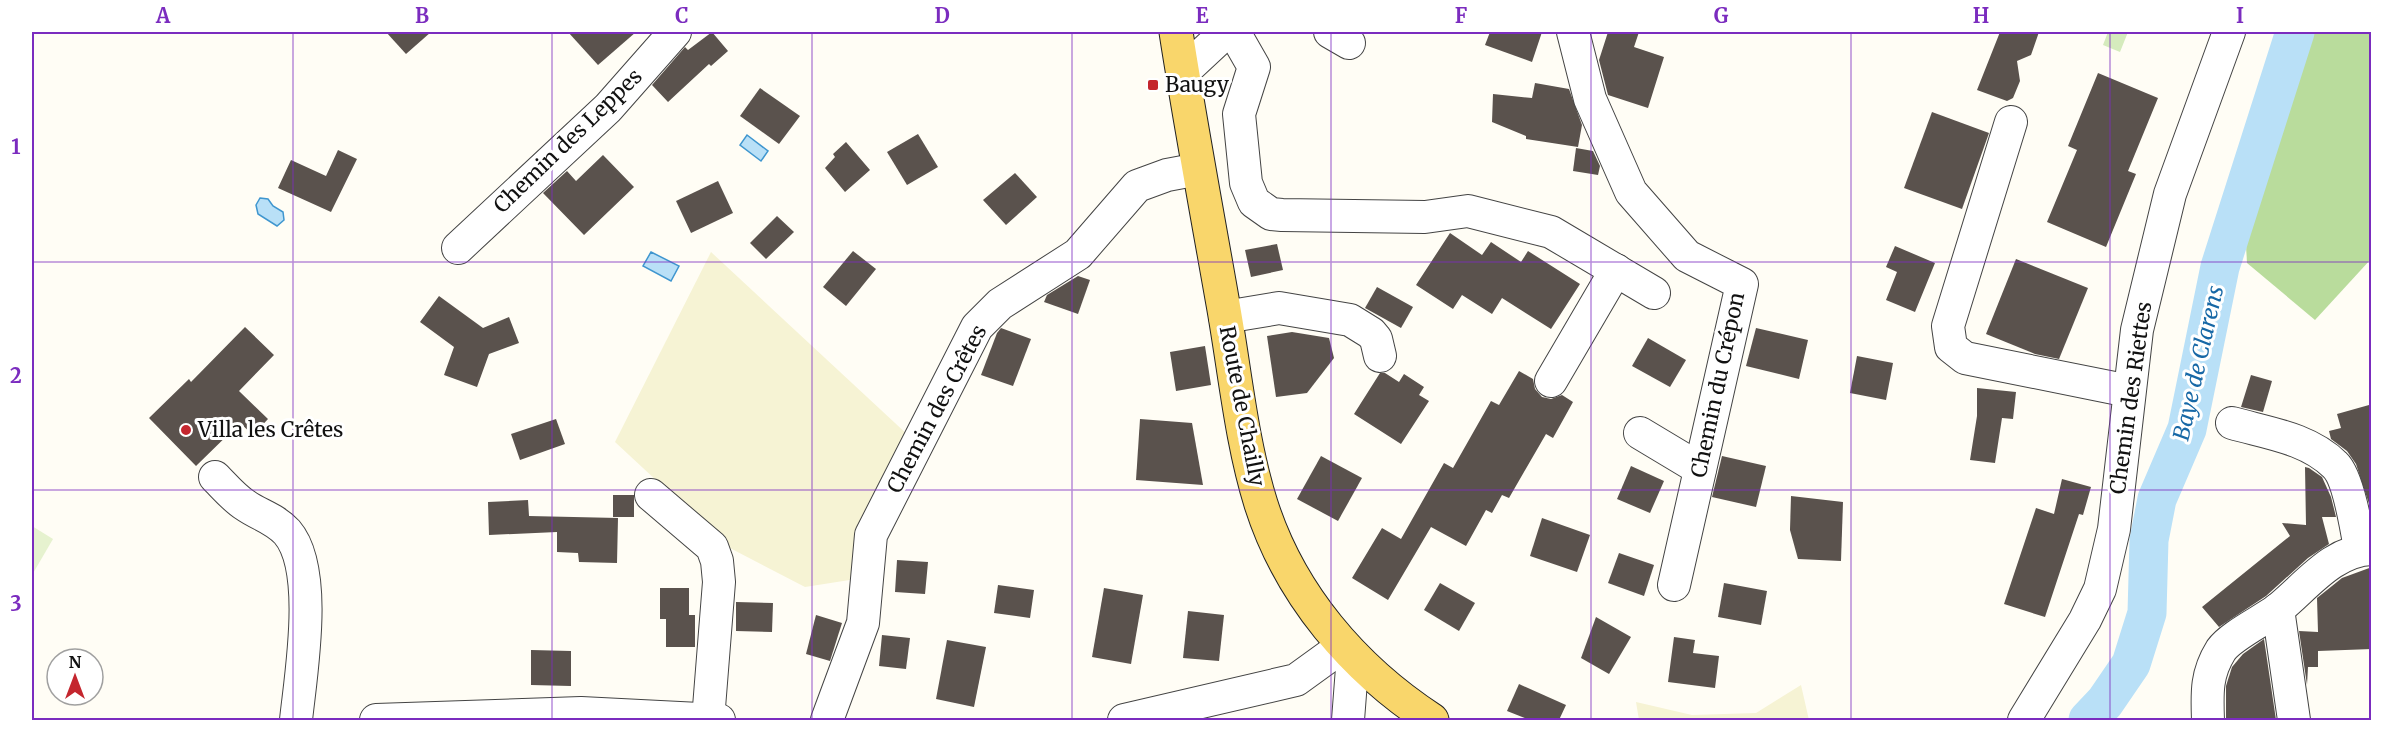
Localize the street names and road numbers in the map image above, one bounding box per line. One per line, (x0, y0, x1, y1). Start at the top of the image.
street label: Chemin des Leppes (488, 63, 648, 219)
street label: Chemin du Crépon (1685, 290, 1750, 480)
street label: Chemin des Riettes (2104, 300, 2157, 496)
street label: Chemin des Crêtes (881, 320, 992, 498)
street label: Route de Chailly (1214, 324, 1271, 489)

